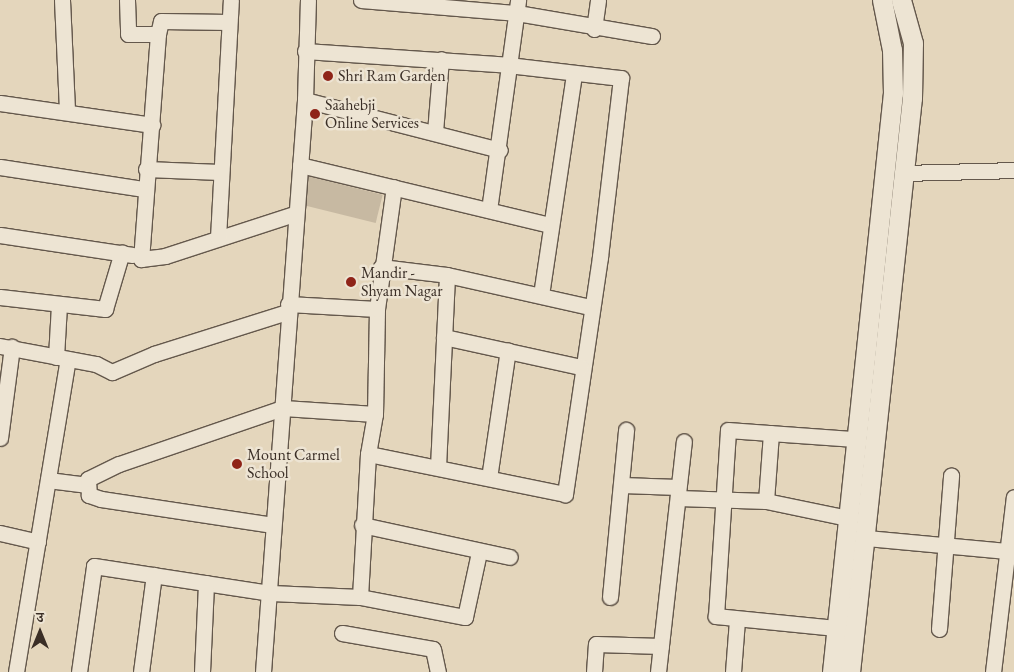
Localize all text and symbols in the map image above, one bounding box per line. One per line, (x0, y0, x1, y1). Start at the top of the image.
place label: Shri Ram Garden (338, 66, 446, 86)
marker: Shri Ram Garden (322, 70, 334, 82)
place label: Saahebji Online Services (325, 95, 419, 133)
marker: Saahebji Online Services (309, 108, 321, 120)
place label: Mandir - Shyam Nagar (361, 263, 443, 301)
marker: Mandir - Shyam Nagar (345, 276, 357, 288)
place label: Mount Carmel School (247, 445, 340, 483)
marker: Mount Carmel School (231, 458, 243, 470)
north arrow (15, 607, 65, 657)
text: उ (36, 608, 44, 626)

